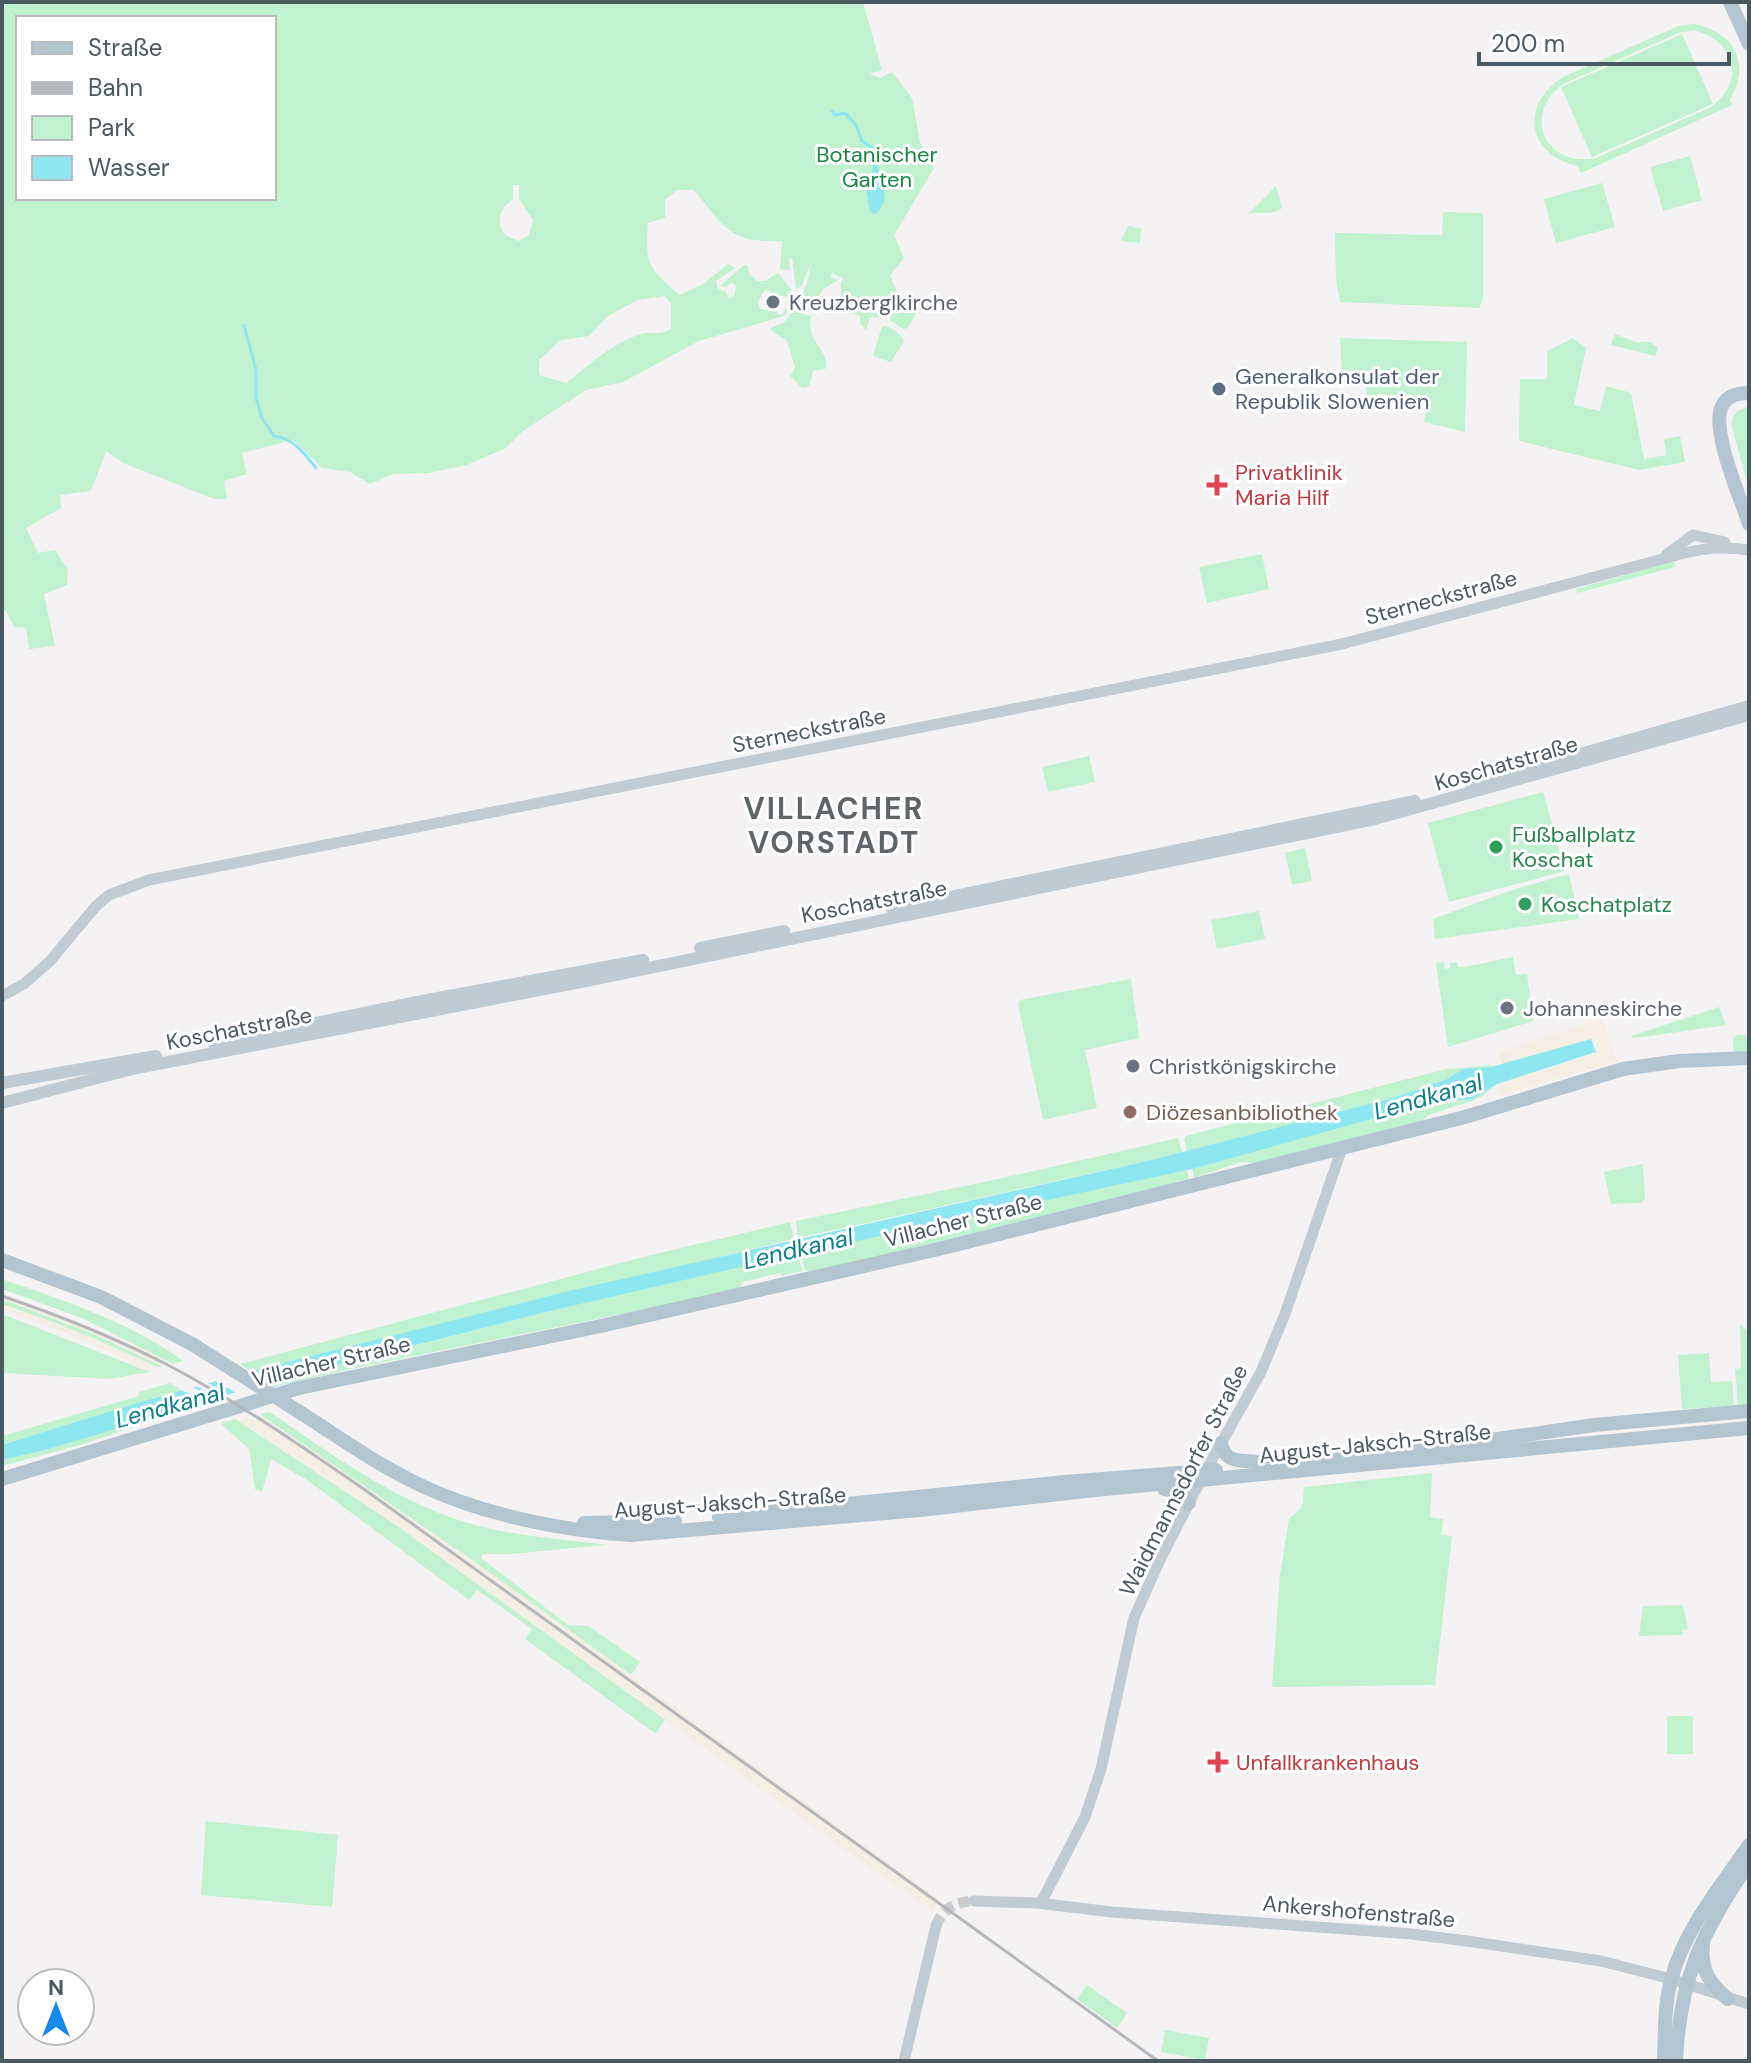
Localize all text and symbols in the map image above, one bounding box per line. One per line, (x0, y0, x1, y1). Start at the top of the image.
legend (16, 16, 276, 200)
scale bar (1479, 16, 1729, 66)
text: 200 m (1491, 28, 1565, 59)
text: Straße (88, 32, 162, 63)
text: Bahn (88, 72, 143, 103)
text: Park (88, 112, 135, 143)
park label: Botanischer Garten (816, 140, 938, 194)
text: Wasser (88, 152, 170, 183)
place label: Kreuzberglkirche (789, 288, 958, 317)
marker: Kreuzberglkirche (764, 293, 782, 311)
place label: Generalkonsulat der Republik Slowenien (1235, 362, 1439, 416)
marker: Generalkonsulat der Republik Slowenien (1210, 380, 1228, 398)
place label: Privatklinik Maria Hilf (1235, 458, 1343, 512)
marker: Privatklinik Maria Hilf (1206, 474, 1228, 496)
street label: Sterneckstraße (1362, 563, 1520, 632)
street label: Sterneckstraße (730, 701, 888, 760)
street label: Koschatstraße (1431, 729, 1581, 798)
district label: VILLACHER VORSTADT (744, 789, 924, 862)
place label: Fußballplatz Koschat (1512, 820, 1635, 874)
marker: Fußballplatz Koschat (1487, 838, 1505, 856)
street label: Koschatstraße (799, 873, 949, 930)
place label: Koschatplatz (1541, 890, 1672, 919)
marker: Koschatplatz (1516, 895, 1534, 913)
place label: Johanneskirche (1523, 994, 1682, 1023)
marker: Johanneskirche (1498, 999, 1516, 1017)
street label: Koschatstraße (164, 1000, 314, 1057)
place label: Christkönigskirche (1149, 1052, 1336, 1081)
marker: Christkönigskirche (1124, 1057, 1142, 1075)
water label: Lendkanal (1370, 1066, 1487, 1127)
place label: Diözesanbibliothek (1146, 1098, 1338, 1127)
marker: Diözesanbibliothek (1121, 1103, 1139, 1121)
street label: Villacher Straße (881, 1187, 1045, 1254)
water label: Lendkanal (740, 1221, 857, 1276)
street label: Villacher Straße (249, 1329, 413, 1394)
street label: Waidmannsdorfer Straße (1112, 1360, 1254, 1601)
water label: Lendkanal (112, 1376, 229, 1435)
street label: August-Jaksch-Straße (1258, 1417, 1492, 1470)
street label: August-Jaksch-Straße (613, 1480, 847, 1525)
place label: Unfallkrankenhaus (1236, 1748, 1419, 1777)
marker: Unfallkrankenhaus (1207, 1751, 1229, 1773)
street label: Ankershofenstraße (1262, 1889, 1456, 1934)
north arrow (16, 1967, 96, 2047)
text: N (48, 1973, 64, 2002)

